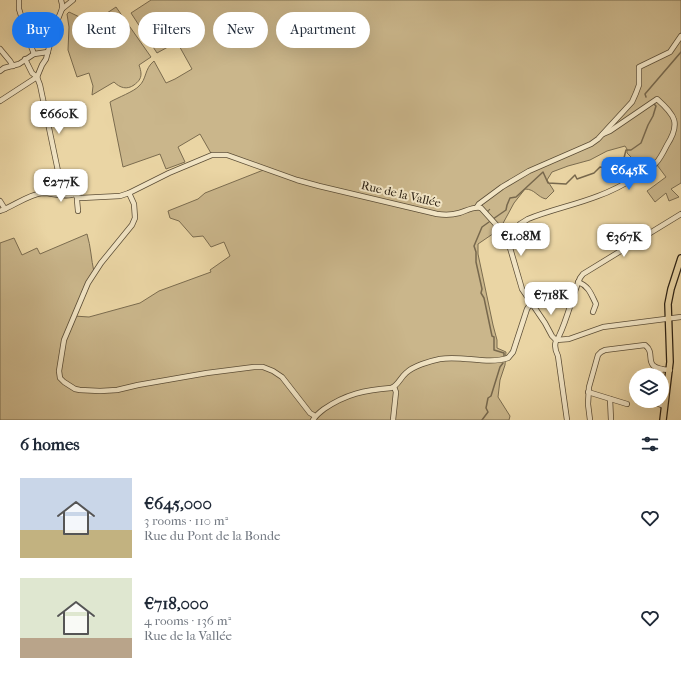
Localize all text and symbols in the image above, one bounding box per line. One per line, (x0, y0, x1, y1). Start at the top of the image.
chip: Buy (12, 12, 64, 48)
chip: Rent (72, 12, 130, 48)
chip: Filters (138, 12, 205, 48)
chip: New (213, 12, 268, 48)
chip: Apartment (276, 12, 370, 48)
pin: €660K (31, 101, 87, 135)
text: €660K (40, 106, 78, 121)
pin: €645K (601, 157, 657, 191)
text: €645K (610, 162, 648, 177)
pin: €277K (33, 169, 89, 203)
text: €277K (43, 174, 79, 189)
street label: Rue de la Vallée (360, 178, 442, 210)
pin: €1.08M (488, 223, 554, 257)
pin: €367K (596, 224, 652, 258)
text: €1.08M (501, 228, 541, 243)
text: €367K (606, 229, 642, 244)
pin: €718K (523, 282, 579, 316)
text: €718K (534, 287, 568, 302)
map controls (629, 368, 669, 408)
button: layers (629, 368, 669, 408)
icon: filters (639, 433, 661, 455)
text: 6 homes (20, 434, 80, 454)
text: €645,000 (144, 493, 212, 513)
icon: home (52, 494, 100, 542)
icon: heart (639, 507, 661, 529)
text: 3 rooms · 110 m² (144, 513, 228, 528)
text: Rue du Pont de la Bonde (144, 528, 281, 543)
text: €718,000 (144, 593, 209, 613)
icon: home (52, 594, 100, 642)
icon: heart (639, 607, 661, 629)
text: 4 rooms · 136 m² (144, 613, 231, 628)
text: Rue de la Vallée (144, 628, 232, 643)

